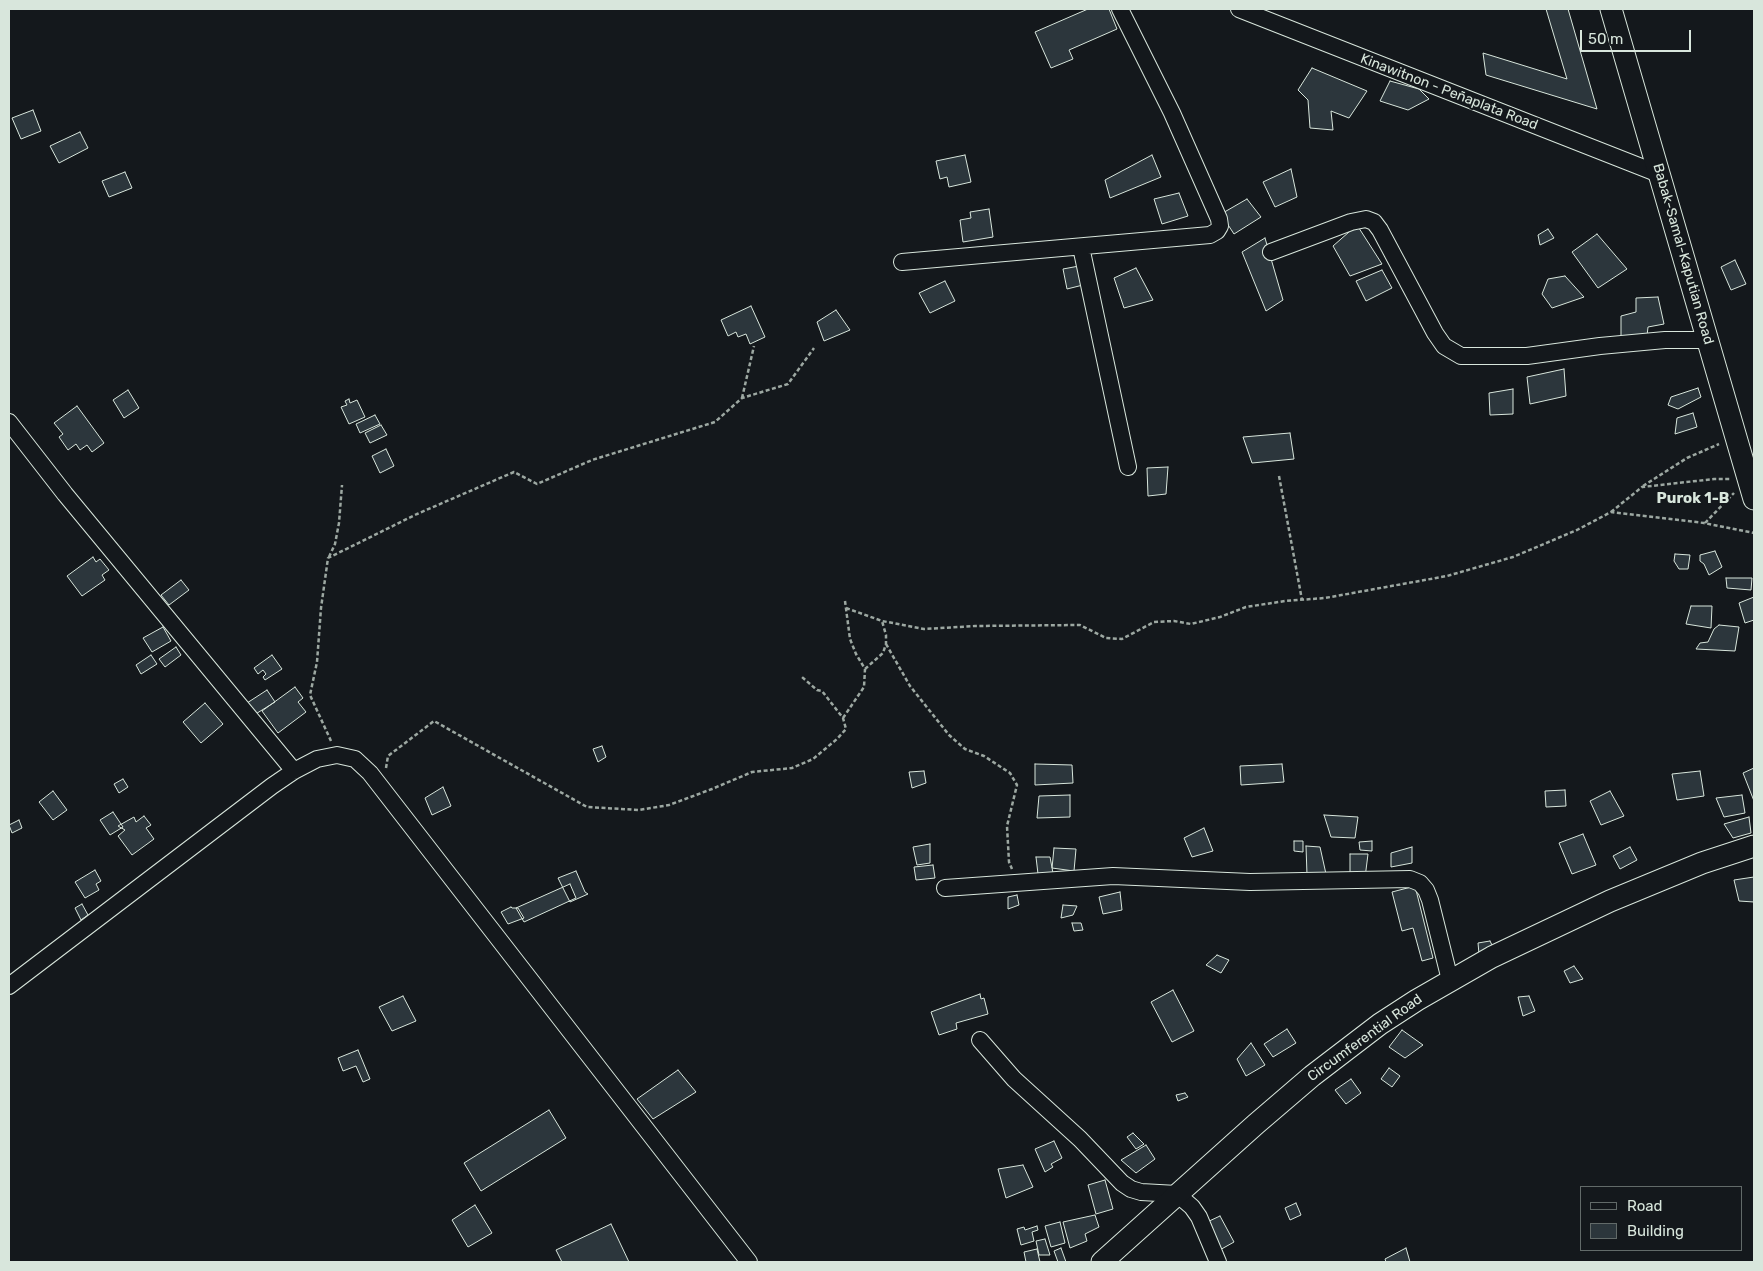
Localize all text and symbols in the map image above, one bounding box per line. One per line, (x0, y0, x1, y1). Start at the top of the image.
scale bar (1583, 20, 1694, 52)
text: 50 m (1588, 30, 1623, 48)
street label: Kinawitnon - Peñaplata Road (1358, 50, 1540, 134)
street label: Babak-Samal-Kaputian Road (1649, 162, 1717, 346)
district label: Purok 1-B (1657, 490, 1729, 508)
street label: Circumferential Road (1304, 991, 1426, 1085)
legend (1580, 1186, 1743, 1251)
text: Road (1627, 1197, 1663, 1215)
text: Building (1627, 1222, 1684, 1240)

